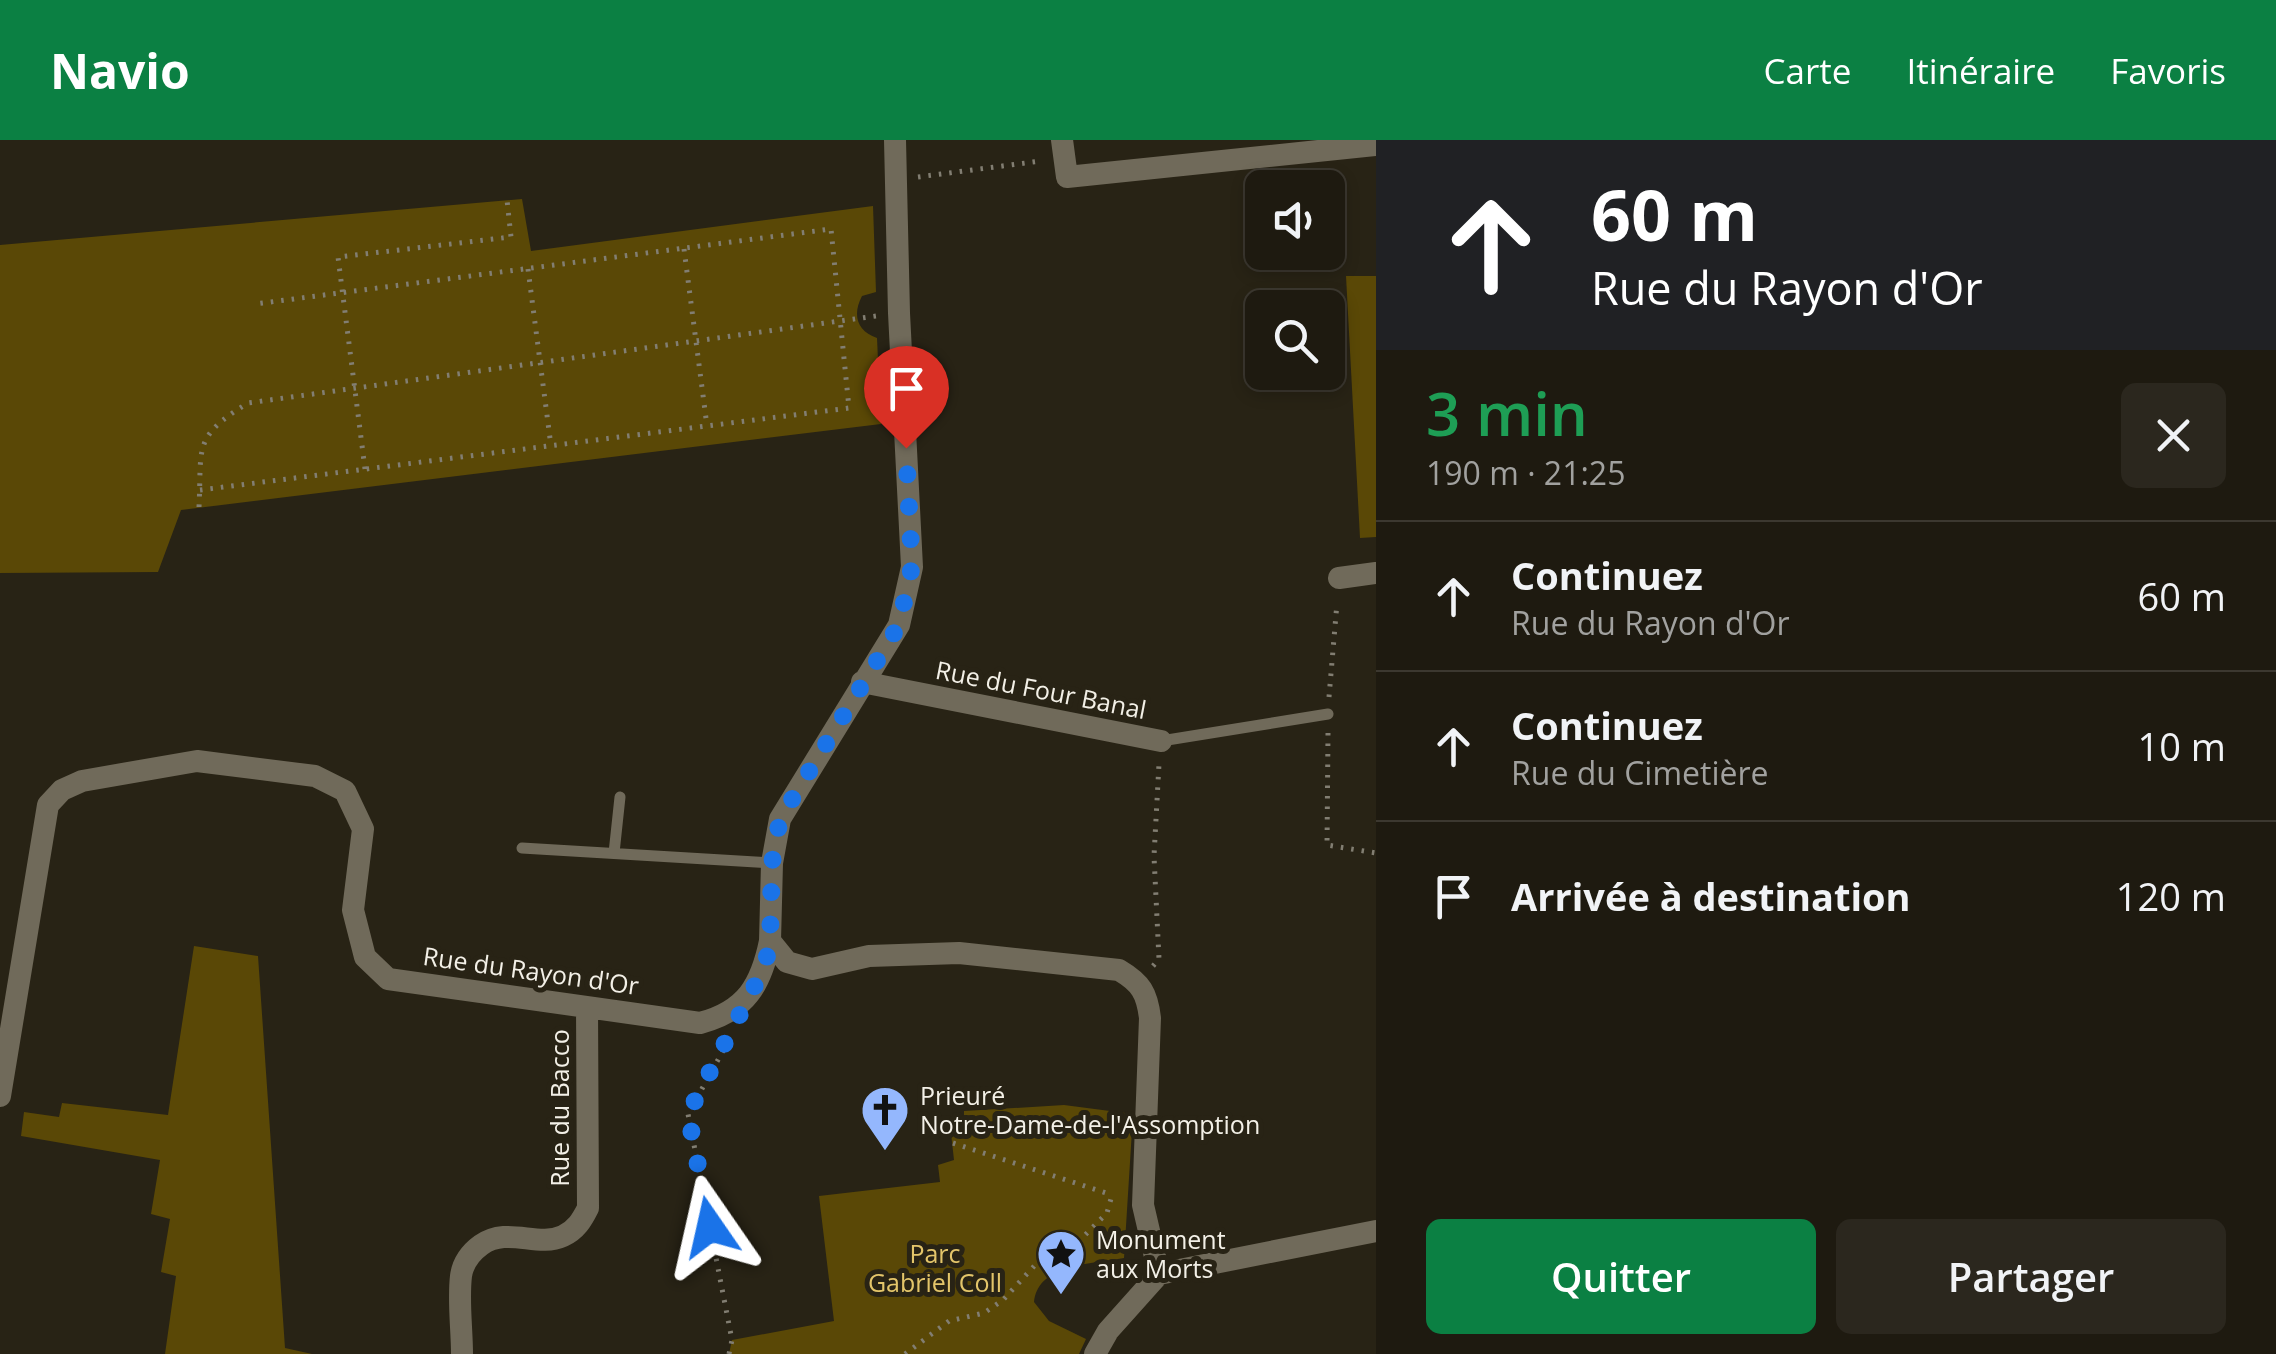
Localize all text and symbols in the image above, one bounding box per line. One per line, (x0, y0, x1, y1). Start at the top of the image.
text: Navio (50, 38, 190, 103)
text: Carte (1763, 47, 1851, 94)
text: Itinéraire (1906, 47, 2055, 94)
text: Favoris (2110, 47, 2226, 94)
text: 60 m (1591, 166, 1758, 262)
map controls (1245, 170, 1345, 390)
button: sound (1245, 170, 1345, 270)
icon: ahead (1426, 180, 1556, 310)
text: Rue du Rayon d'Or (1591, 257, 1983, 318)
button: search (1245, 290, 1345, 390)
pin (864, 346, 949, 449)
icon: arrive (879, 361, 934, 416)
text: 3 min (1426, 372, 1588, 454)
button: close (2121, 383, 2226, 488)
text: 190 m · 21:25 (1426, 451, 1625, 494)
text: Continuez (1511, 549, 1703, 601)
icon: ahead (1426, 569, 1481, 624)
text: 60 m (2137, 570, 2226, 622)
text: Rue du Rayon d'Or (1511, 601, 1789, 644)
street label: Rue du Four Banal (933, 652, 1149, 726)
text: Continuez (1511, 699, 1703, 751)
icon: ahead (1426, 719, 1481, 774)
text: 10 m (2137, 720, 2226, 772)
text: Rue du Cimetière (1511, 751, 1769, 794)
icon: arrive (1426, 869, 1481, 924)
text: Arrivée à destination (1511, 870, 1911, 922)
text: 120 m (2116, 870, 2226, 922)
street label: Rue du Rayon d'Or (421, 938, 641, 1002)
street label: Rue du Bacco (542, 1029, 576, 1187)
place label: Prieuré Notre-Dame-de-l'Assomption (920, 1078, 1260, 1141)
church icon: Prieuré Notre-Dame-de-l'Assomption (859, 1084, 911, 1152)
position arrow (658, 1175, 762, 1279)
button: Quitter (1426, 1219, 1816, 1334)
button: Partager (1836, 1219, 2226, 1334)
place label: Monument aux Morts (1096, 1222, 1226, 1285)
place icon: Monument aux Morts (1035, 1228, 1087, 1296)
park label: Parc Gabriel Coll (868, 1236, 1002, 1299)

